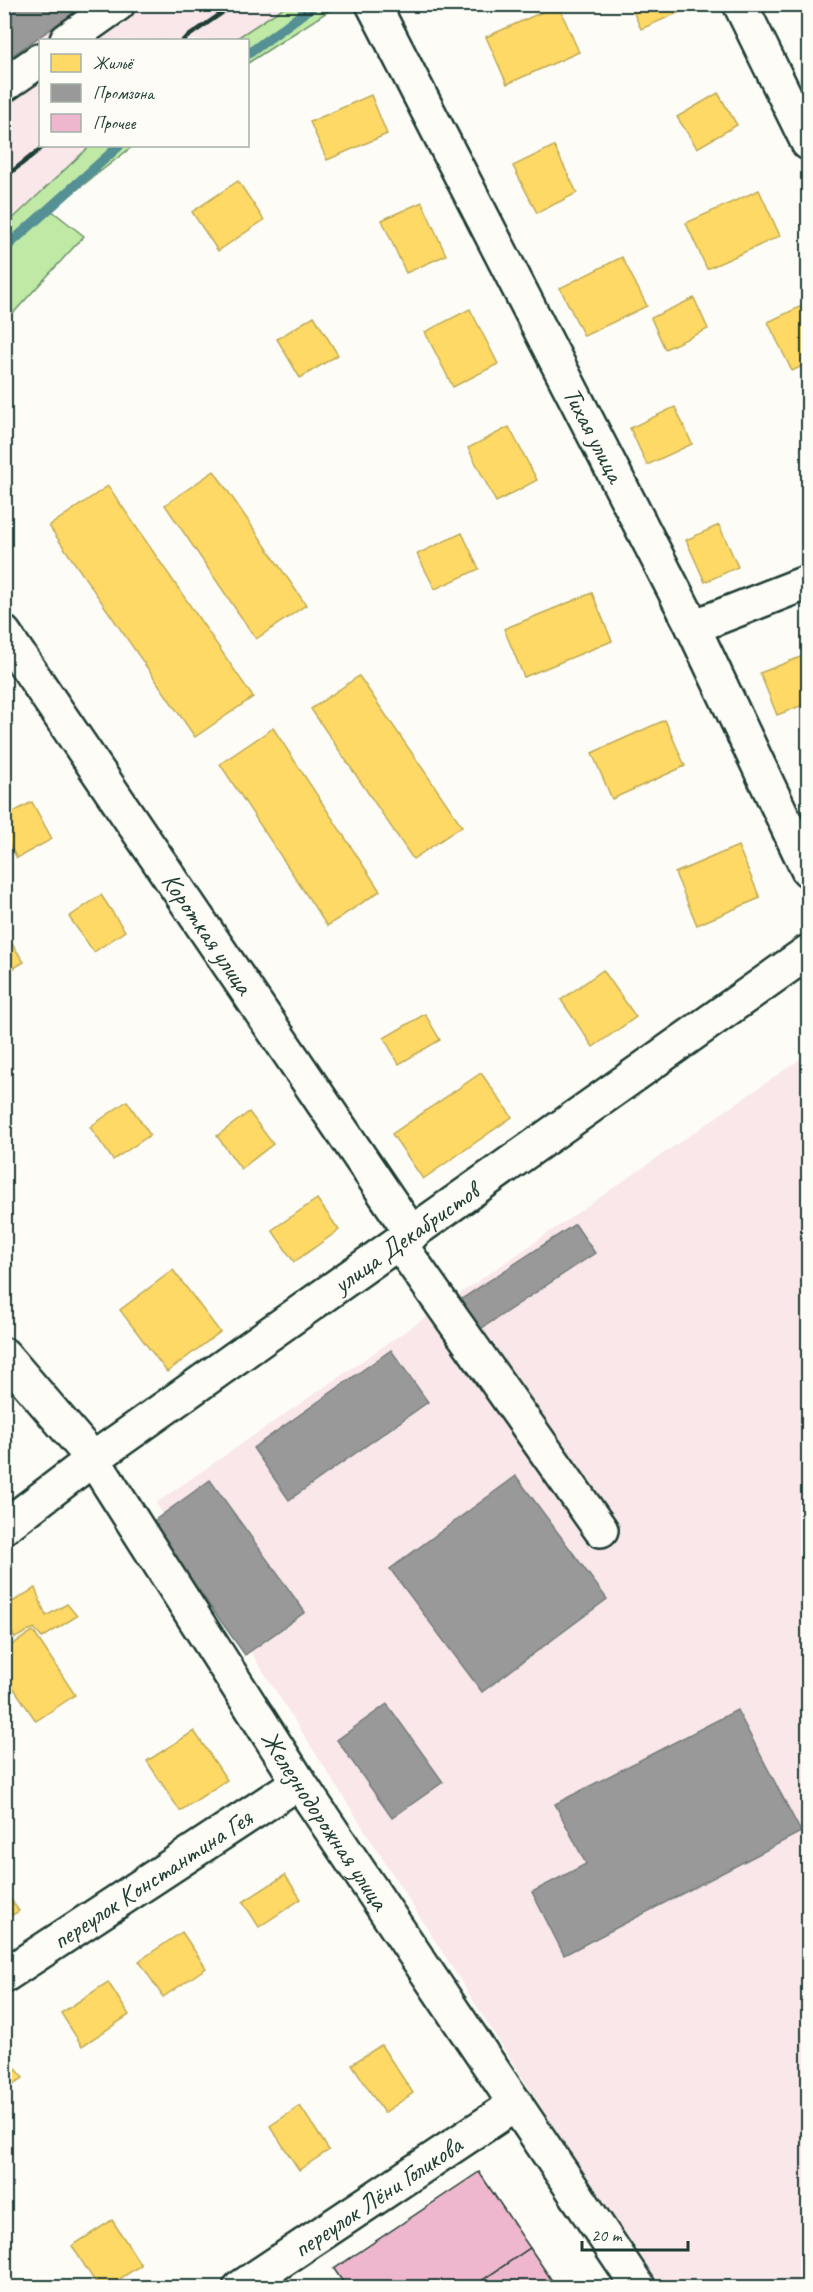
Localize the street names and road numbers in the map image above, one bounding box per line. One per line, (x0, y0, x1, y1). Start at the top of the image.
street label: Тихая улица (556, 381, 633, 490)
street label: Короткая улица (155, 866, 262, 1002)
street label: улица Декабристов (325, 1172, 488, 1301)
street label: Железнодорожная улица (254, 1724, 398, 1918)
street label: переулок Константина Гея (46, 1800, 260, 1957)
street label: переулок Лёни Голикова (286, 2127, 469, 2265)

